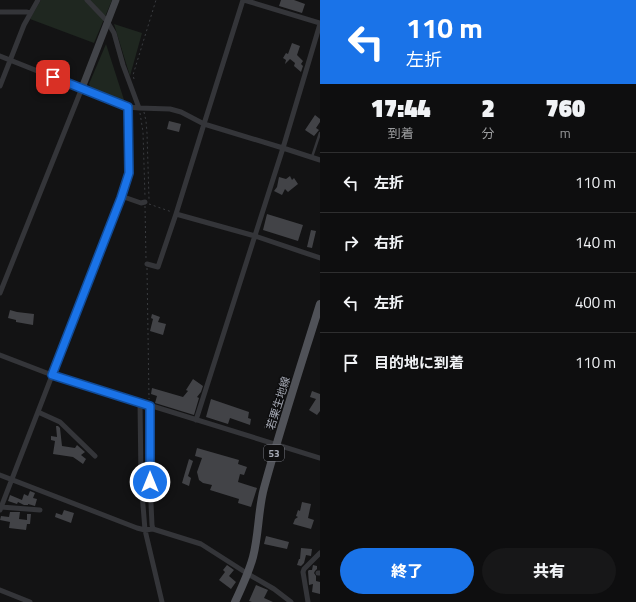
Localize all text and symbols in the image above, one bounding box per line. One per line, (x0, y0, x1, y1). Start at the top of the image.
text: 110 m (406, 6, 483, 49)
icon: left (340, 16, 392, 68)
text: 左折 (406, 46, 442, 73)
pin (36, 60, 70, 94)
icon: arrive (42, 66, 64, 88)
text: 17:44 (371, 90, 431, 126)
text: 2 (481, 90, 495, 126)
text: 760 (546, 90, 585, 126)
text: 到着 (388, 123, 414, 143)
text: 分 (482, 123, 495, 143)
text: m (560, 123, 571, 143)
text: 左折 (374, 171, 404, 194)
text: 110 m (575, 171, 616, 194)
icon: left (340, 172, 362, 194)
text: 右折 (374, 231, 404, 254)
text: 140 m (575, 231, 616, 254)
icon: right (340, 232, 362, 254)
text: 左折 (374, 291, 404, 314)
text: 400 m (575, 291, 616, 314)
icon: left (340, 292, 362, 314)
text: 目的地に到着 (374, 351, 464, 374)
text: 110 m (575, 351, 616, 374)
icon: arrive (340, 352, 362, 374)
street label: 若栗生地線 (262, 374, 294, 432)
road number: 53 (264, 445, 284, 461)
position arrow (129, 461, 171, 503)
button: 終了 (340, 548, 474, 594)
button: 共有 (482, 548, 616, 594)

